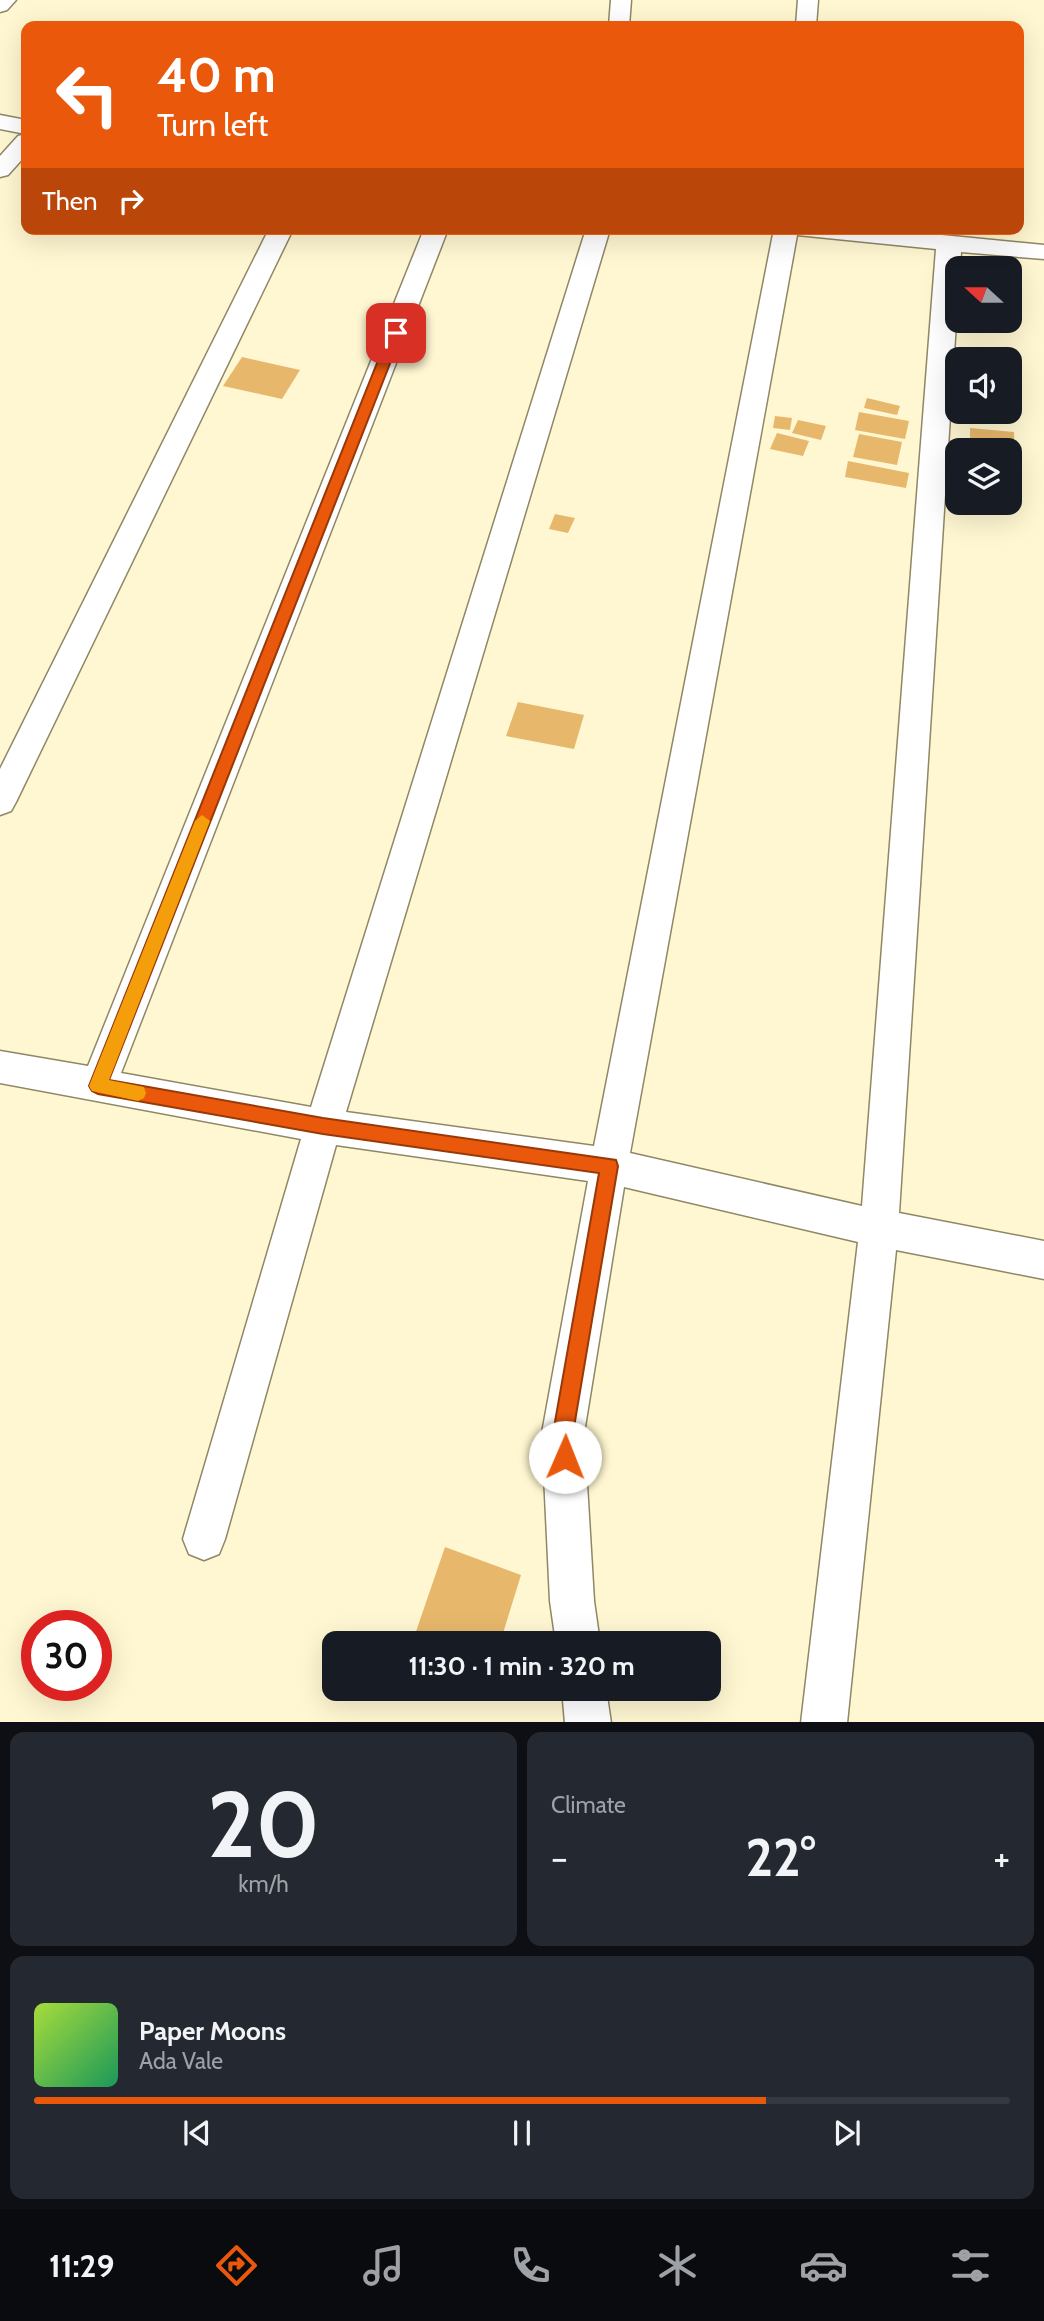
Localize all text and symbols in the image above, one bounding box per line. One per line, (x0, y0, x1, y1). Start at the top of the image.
text: 40 m (157, 45, 276, 104)
icon: left (42, 49, 133, 140)
text: Turn left (157, 105, 268, 144)
icon: right (112, 182, 150, 220)
text: Then (42, 185, 98, 217)
north arrow (945, 256, 1022, 332)
map controls (945, 256, 1022, 515)
pin (366, 303, 426, 363)
icon: arrive (377, 314, 415, 352)
button: sound (945, 347, 1022, 424)
button: layers (945, 438, 1022, 515)
position arrow (528, 1420, 602, 1494)
speed limit sign: 30 (21, 1610, 112, 1701)
text: 11:30 · 1 min · 320 m (409, 1650, 635, 1682)
text: 20 (207, 1769, 320, 1880)
text: Climate (551, 1791, 626, 1819)
text: 22° (745, 1826, 816, 1889)
text: − (551, 1834, 568, 1881)
text: + (993, 1834, 1010, 1881)
text: km/h (238, 1870, 289, 1898)
text: Paper Moons (139, 2015, 286, 2047)
text: Ada Vale (139, 2047, 223, 2075)
icon: previous (178, 2114, 216, 2152)
icon: pause (503, 2114, 541, 2152)
icon: next (828, 2114, 866, 2152)
icon: directions (212, 2241, 261, 2290)
icon: music (359, 2241, 408, 2290)
icon: phone (506, 2241, 555, 2290)
icon: climate (653, 2241, 702, 2290)
icon: car (799, 2241, 848, 2290)
icon: filters (946, 2241, 995, 2290)
text: 11:29 (49, 2246, 115, 2285)

